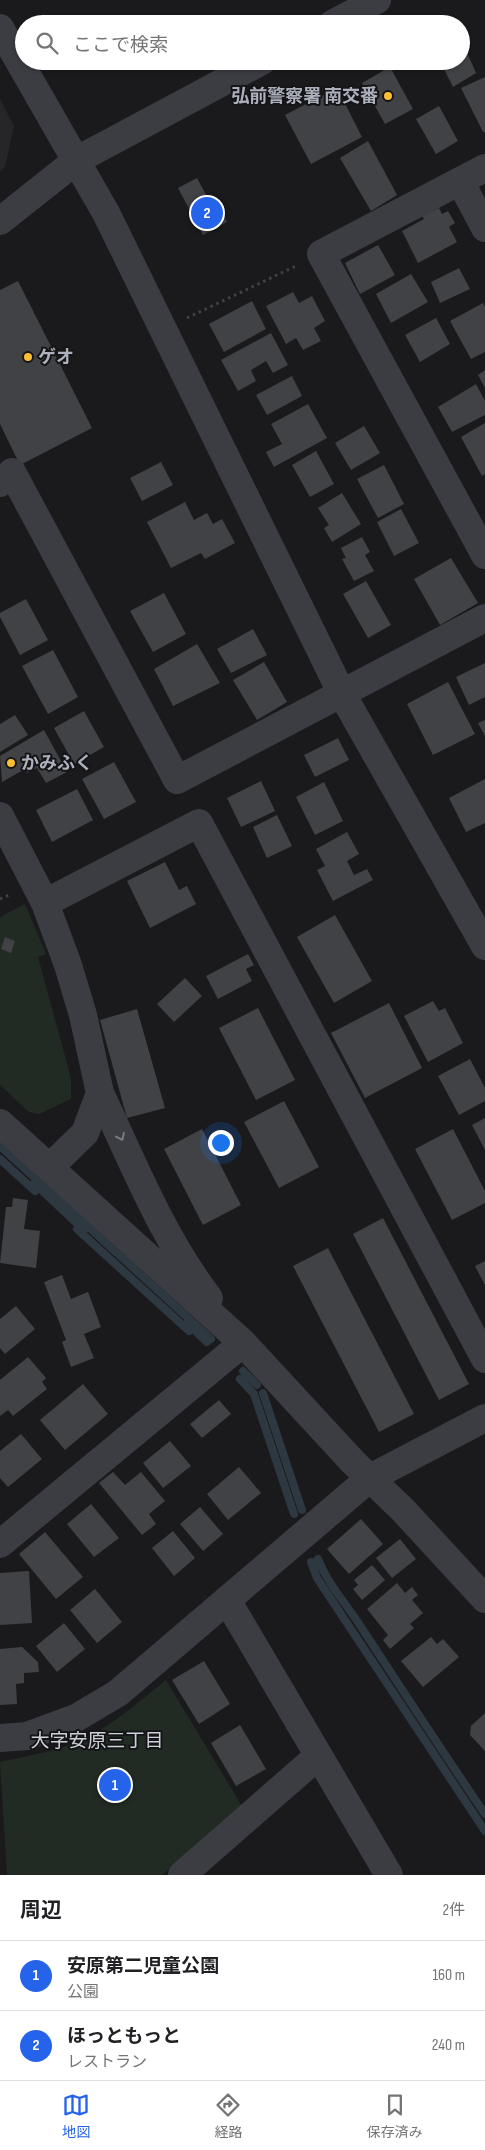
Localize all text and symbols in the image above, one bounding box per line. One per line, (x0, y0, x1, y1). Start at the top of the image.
search box (15, 15, 470, 70)
icon: search (33, 29, 61, 57)
text: ここで検索 (73, 34, 168, 57)
place label: 弘前警察署 南交番 (231, 86, 378, 107)
marker: 弘前警察署 南交番 (382, 90, 394, 102)
pin: 2 (191, 194, 223, 232)
place label: ゲオ (38, 347, 74, 368)
marker: ゲオ (22, 351, 34, 363)
place label: かみふく (21, 753, 93, 774)
marker: かみふく (5, 757, 17, 769)
your location (208, 1130, 234, 1156)
one-way arrow (114, 1132, 125, 1141)
district label: 大字安原三丁目 (30, 1730, 164, 1753)
pin: 1 (99, 1766, 131, 1804)
text: 周辺 (20, 1898, 62, 1923)
text: 2件 (442, 1901, 465, 1920)
text: 安原第二児童公園 (67, 1955, 219, 1978)
text: 1 (33, 1966, 39, 1985)
text: 160 m (432, 1966, 465, 1985)
text: 公園 (67, 1983, 99, 2002)
text: ほっともっと (67, 2025, 181, 2048)
text: 2 (32, 2036, 40, 2055)
text: 240 m (432, 2036, 465, 2055)
text: レストラン (67, 2053, 147, 2072)
tab: 地図 (62, 2091, 90, 2141)
tab: 経路 (214, 2091, 242, 2141)
tab: 保存済み (367, 2091, 423, 2141)

